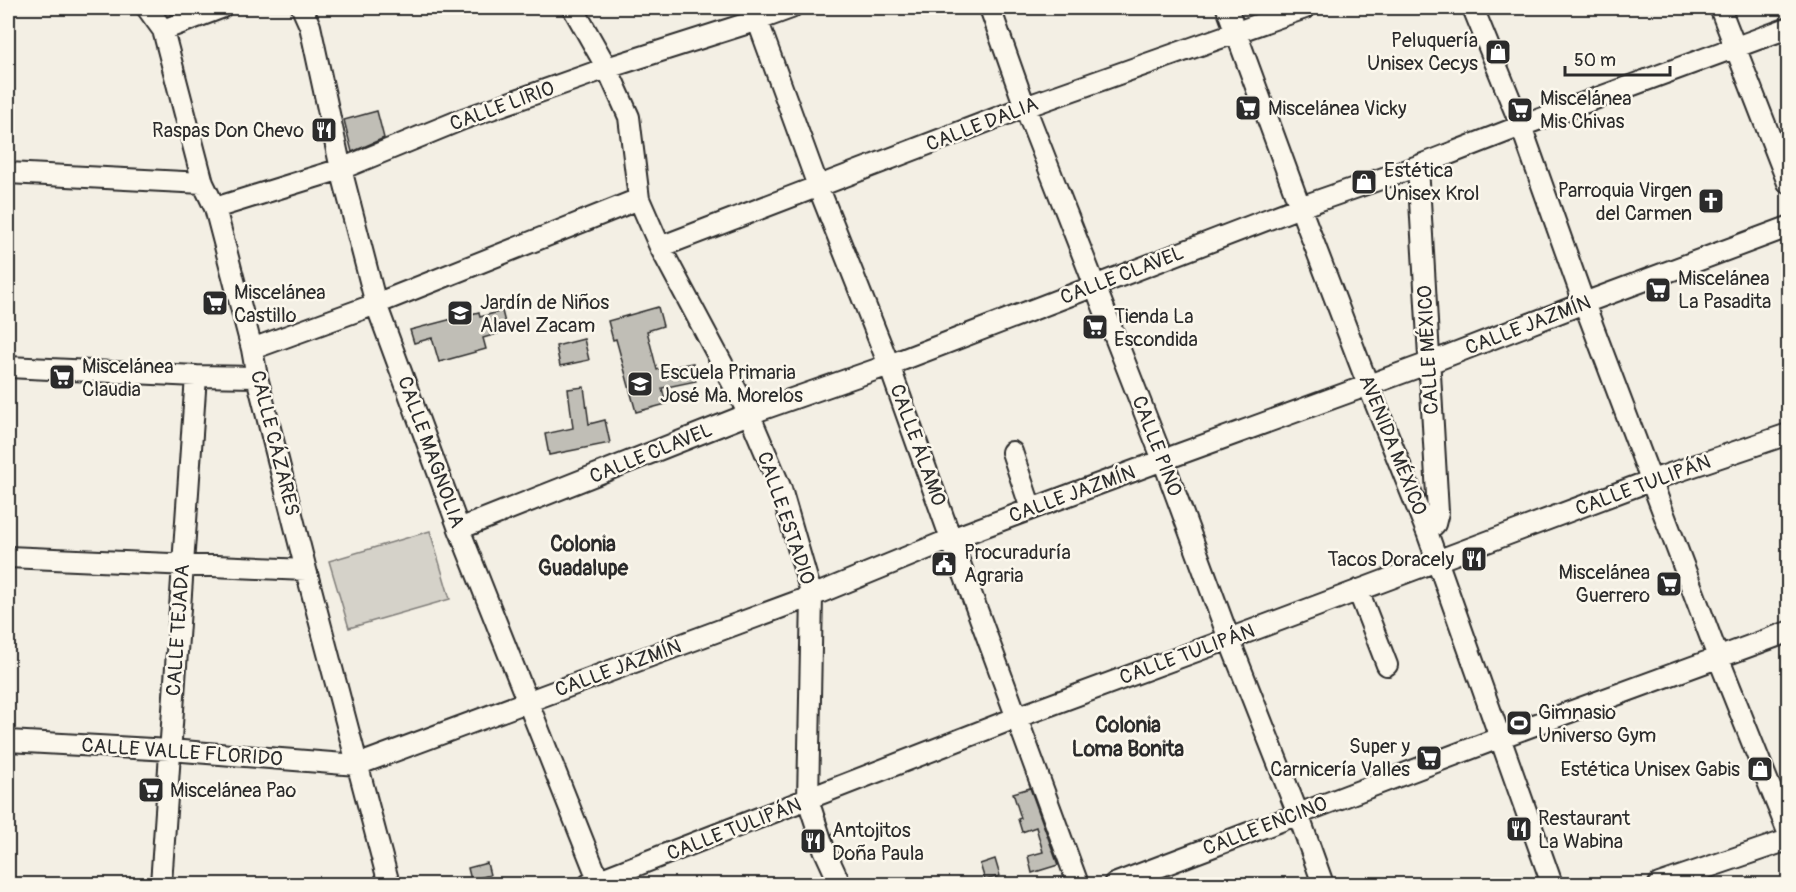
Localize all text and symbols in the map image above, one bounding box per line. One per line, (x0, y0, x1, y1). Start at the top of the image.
place label: Peluquería Unisex Cecys (1367, 28, 1478, 76)
shop icon: Peluquería Unisex Cecys (1483, 37, 1513, 67)
scale bar (1565, 39, 1670, 77)
text: 50 m (1574, 49, 1616, 72)
street label: CALLE LIRIO (446, 76, 558, 136)
place label: Miscelánea Mis Chivas (1540, 86, 1632, 134)
street label: CALLE DALIA (922, 91, 1042, 157)
supermarket icon: Miscelánea Vicky (1233, 93, 1263, 123)
supermarket icon: Miscelánea Mis Chivas (1505, 95, 1535, 125)
place label: Miscelánea Vicky (1268, 96, 1407, 121)
restaurant icon: Raspas Don Chevo (309, 115, 339, 145)
place label: Raspas Don Chevo (152, 118, 304, 143)
place label: Estética Unisex Krol (1384, 158, 1480, 206)
shop icon: Estética Unisex Krol (1349, 167, 1379, 197)
place label: Parroquia Virgen del Carmen (1558, 178, 1692, 226)
church icon: Parroquia Virgen del Carmen (1696, 186, 1726, 216)
street label: CALLE CLAVEL (1057, 240, 1187, 310)
place label: Miscelánea La Pasadita (1678, 266, 1771, 314)
supermarket icon: Miscelánea La Pasadita (1643, 275, 1673, 305)
place label: Miscelánea Castillo (234, 280, 326, 328)
street label: CALLE MÉXICO (1412, 285, 1444, 415)
supermarket icon: Miscelánea Castillo (200, 288, 230, 318)
place label: Jardín de Niños Alavel Zacam (480, 290, 609, 338)
street label: CALLE JAZMÍN (1462, 290, 1594, 360)
school or university icon: Jardín de Niños Alavel Zacam (445, 298, 475, 328)
place label: Tienda La Escondida (1114, 304, 1198, 352)
supermarket icon: Tienda La Escondida (1080, 312, 1110, 342)
place label: Miscelánea Claudia (82, 354, 174, 402)
place label: Escuela Primaria José Ma. Morelos (660, 360, 803, 408)
supermarket icon: Miscelánea Claudia (47, 362, 77, 392)
street label: CALLE CÁZARES (245, 368, 305, 518)
school or university icon: Escuela Primaria José Ma. Morelos (625, 369, 655, 399)
street label: AVENIDA MÉXICO (1354, 371, 1432, 519)
street label: CALLE MAGNOLIA (392, 373, 470, 531)
street label: CALLE ÁLAMO (884, 381, 952, 509)
street label: CALLE PINO (1126, 392, 1188, 500)
street label: CALLE CLAVEL (586, 417, 716, 489)
street label: CALLE ESTADIO (752, 448, 820, 588)
street label: CALLE TULIPÁN (1572, 449, 1714, 521)
street label: CALLE JAZMÍN (1006, 460, 1138, 528)
district label: Colonia Guadalupe (538, 531, 629, 582)
place label: Procuraduría Agraria (964, 540, 1071, 588)
restaurant icon: Tacos Doracely (1459, 544, 1489, 574)
place label: Tacos Doracely (1328, 547, 1454, 572)
public building icon: Procuraduría Agraria (929, 549, 959, 579)
place label: Miscelánea Guerrero (1559, 560, 1650, 608)
street label: CALLE TEJADA (161, 563, 195, 697)
supermarket icon: Miscelánea Guerrero (1654, 569, 1684, 599)
street label: CALLE TULIPÁN (1116, 618, 1258, 690)
street label: CALLE JAZMÍN (552, 634, 684, 702)
place label: Gimnasio Universo Gym (1538, 700, 1656, 748)
sports icon: Gimnasio Universo Gym (1504, 708, 1534, 738)
district label: Colonia Loma Bonita (1072, 712, 1184, 763)
street label: CALLE VALLE FLORIDO (80, 732, 284, 772)
place label: Super y Carnicería Valles (1270, 734, 1410, 782)
supermarket icon: Super y Carnicería Valles (1414, 743, 1444, 773)
shop icon: Estética Unisex Gabis (1745, 754, 1775, 784)
place label: Estética Unisex Gabis (1560, 757, 1740, 782)
supermarket icon: Miscelánea Pao (136, 775, 166, 805)
place label: Miscelánea Pao (170, 778, 296, 803)
street label: CALLE ENCINO (1199, 791, 1331, 861)
street label: CALLE TULIPÁN (663, 792, 805, 866)
place label: Restaurant La Wabina (1538, 806, 1631, 854)
restaurant icon: Restaurant La Wabina (1504, 814, 1534, 844)
place label: Antojitos Doña Paula (832, 818, 924, 866)
restaurant icon: Antojitos Doña Paula (798, 826, 828, 856)

